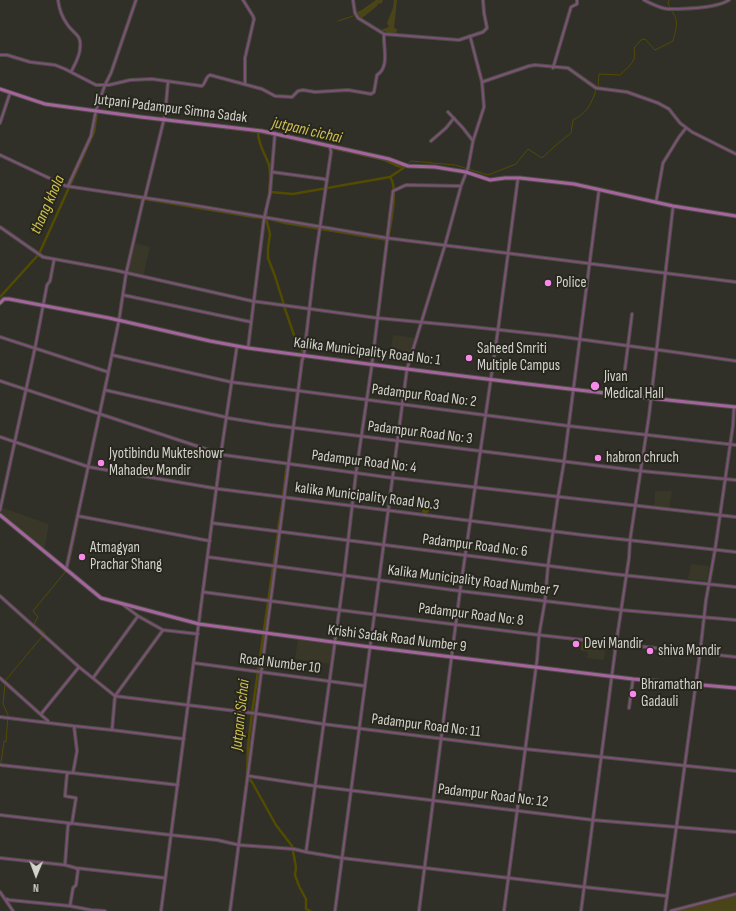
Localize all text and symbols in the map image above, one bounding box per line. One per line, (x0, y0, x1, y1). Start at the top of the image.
street label: Jutpani Padampur Simna Sadak (94, 91, 248, 127)
water label: jutpani cichai (270, 114, 344, 148)
water label: thang khola (27, 173, 69, 237)
place label: Police (556, 274, 586, 292)
marker: Police (543, 278, 553, 288)
street label: Kalika Municipality Road No: 1 (293, 334, 441, 370)
place label: Saheed Smriti Multiple Campus (477, 340, 560, 375)
marker: Saheed Smriti Multiple Campus (464, 353, 474, 363)
place label: Jivan Medical Hall (604, 368, 664, 403)
marker: Jivan Medical Hall (589, 380, 601, 392)
street label: Padampur Road No: 2 (371, 381, 477, 411)
street label: Padampur Road No: 3 (367, 418, 473, 448)
place label: Jyotibindu Mukteshowr Mahadev Mandir (109, 445, 224, 480)
street label: Padampur Road No: 4 (311, 447, 417, 477)
place label: habron chruch (606, 449, 679, 467)
marker: habron chruch (593, 453, 603, 463)
marker: Jyotibindu Mukteshowr Mahadev Mandir (96, 458, 106, 468)
street label: kalika Municipality Road No.3 (294, 479, 440, 515)
street label: Padampur Road No: 6 (421, 531, 529, 561)
place label: Atmagyan Prachar Shang (90, 539, 162, 574)
marker: Atmagyan Prachar Shang (77, 552, 87, 562)
street label: Kalika Municipality Road Number 7 (387, 562, 559, 600)
street label: Padampur Road No: 8 (417, 600, 525, 630)
street label: Krishi Sadak Road Number 9 (327, 622, 467, 656)
place label: Devi Mandir (584, 635, 643, 653)
marker: Devi Mandir (571, 639, 581, 649)
place label: shiva Mandir (658, 642, 721, 660)
marker: shiva Mandir (645, 646, 655, 656)
street label: Road Number 10 (238, 650, 322, 678)
place label: Bhramathan Gadauli (641, 676, 703, 711)
water label: Jutpani Sichai (228, 678, 254, 752)
marker: Bhramathan Gadauli (628, 689, 638, 699)
street label: Padampur Road No: 11 (370, 710, 482, 742)
street label: Padampur Road No: 12 (437, 780, 549, 812)
north arrow (16, 855, 56, 895)
text: N (33, 881, 39, 894)

